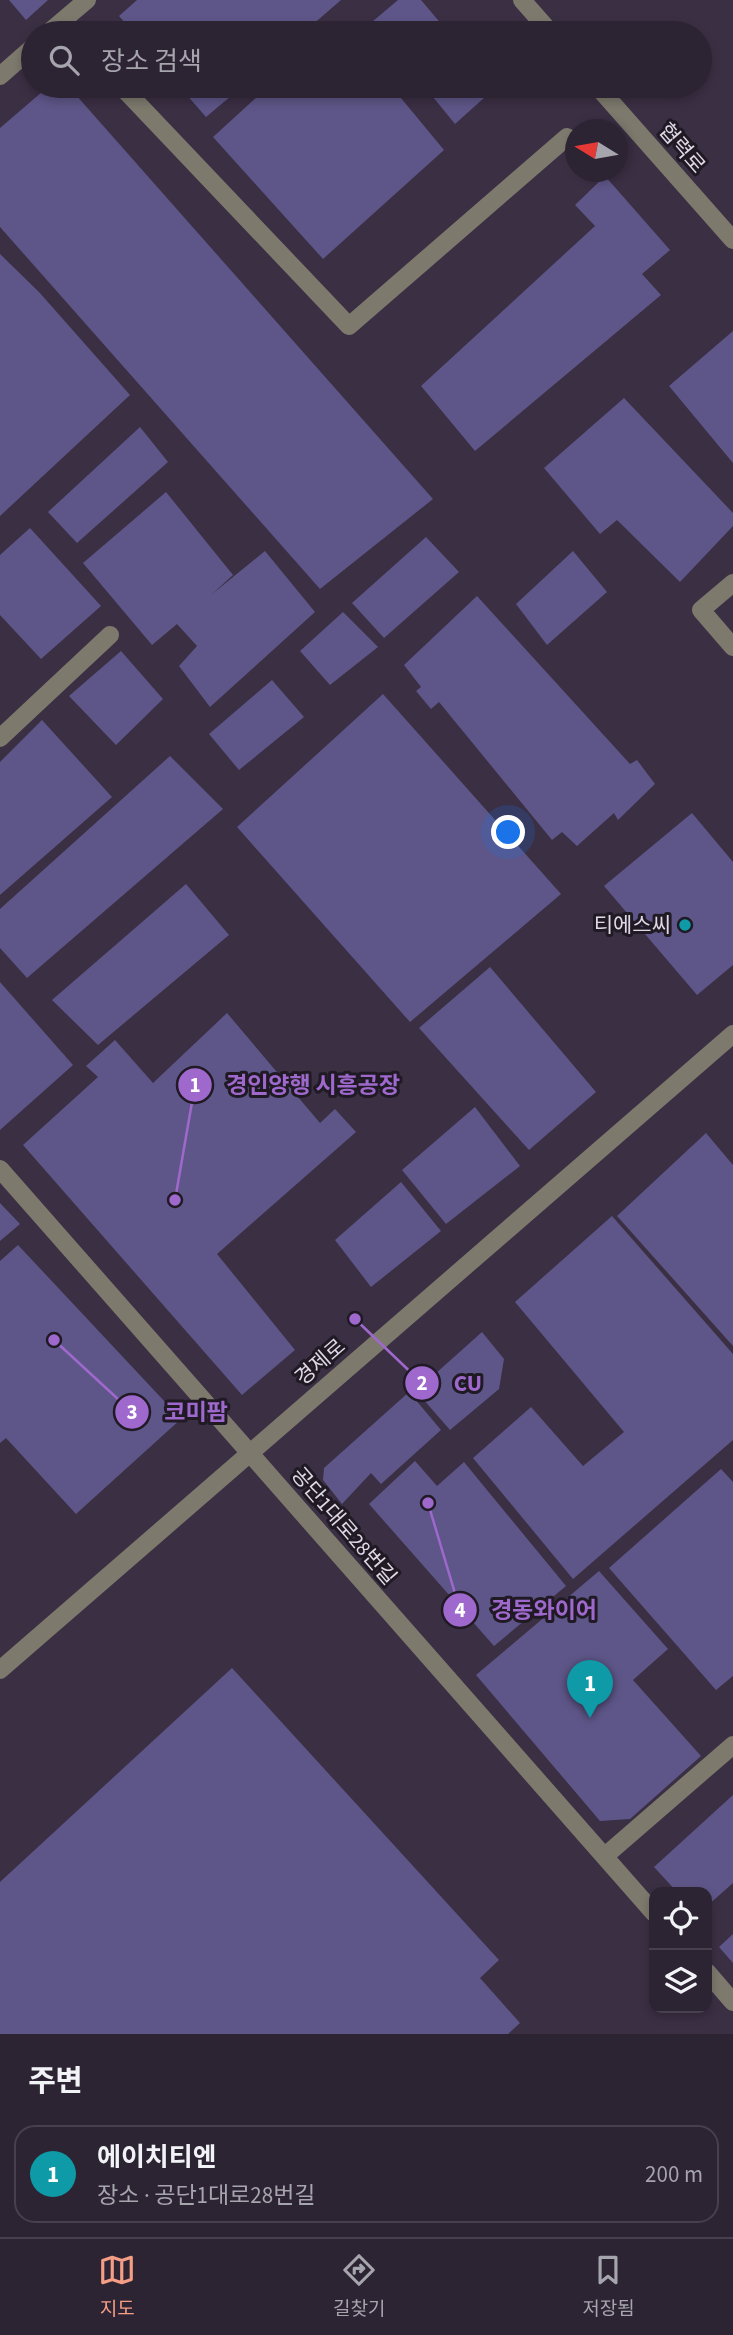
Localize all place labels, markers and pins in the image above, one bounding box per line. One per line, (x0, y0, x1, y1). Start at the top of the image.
place label: 티에스씨 (594, 910, 671, 940)
marker: 티에스씨 (677, 917, 693, 933)
callout: 경인양행 시흥공장 (177, 1063, 414, 1107)
callout: CU (405, 1361, 496, 1405)
callout: 코미팜 (115, 1390, 241, 1434)
callout: 경동와이어 (442, 1588, 611, 1632)
pin: 1 (567, 1660, 613, 1718)

